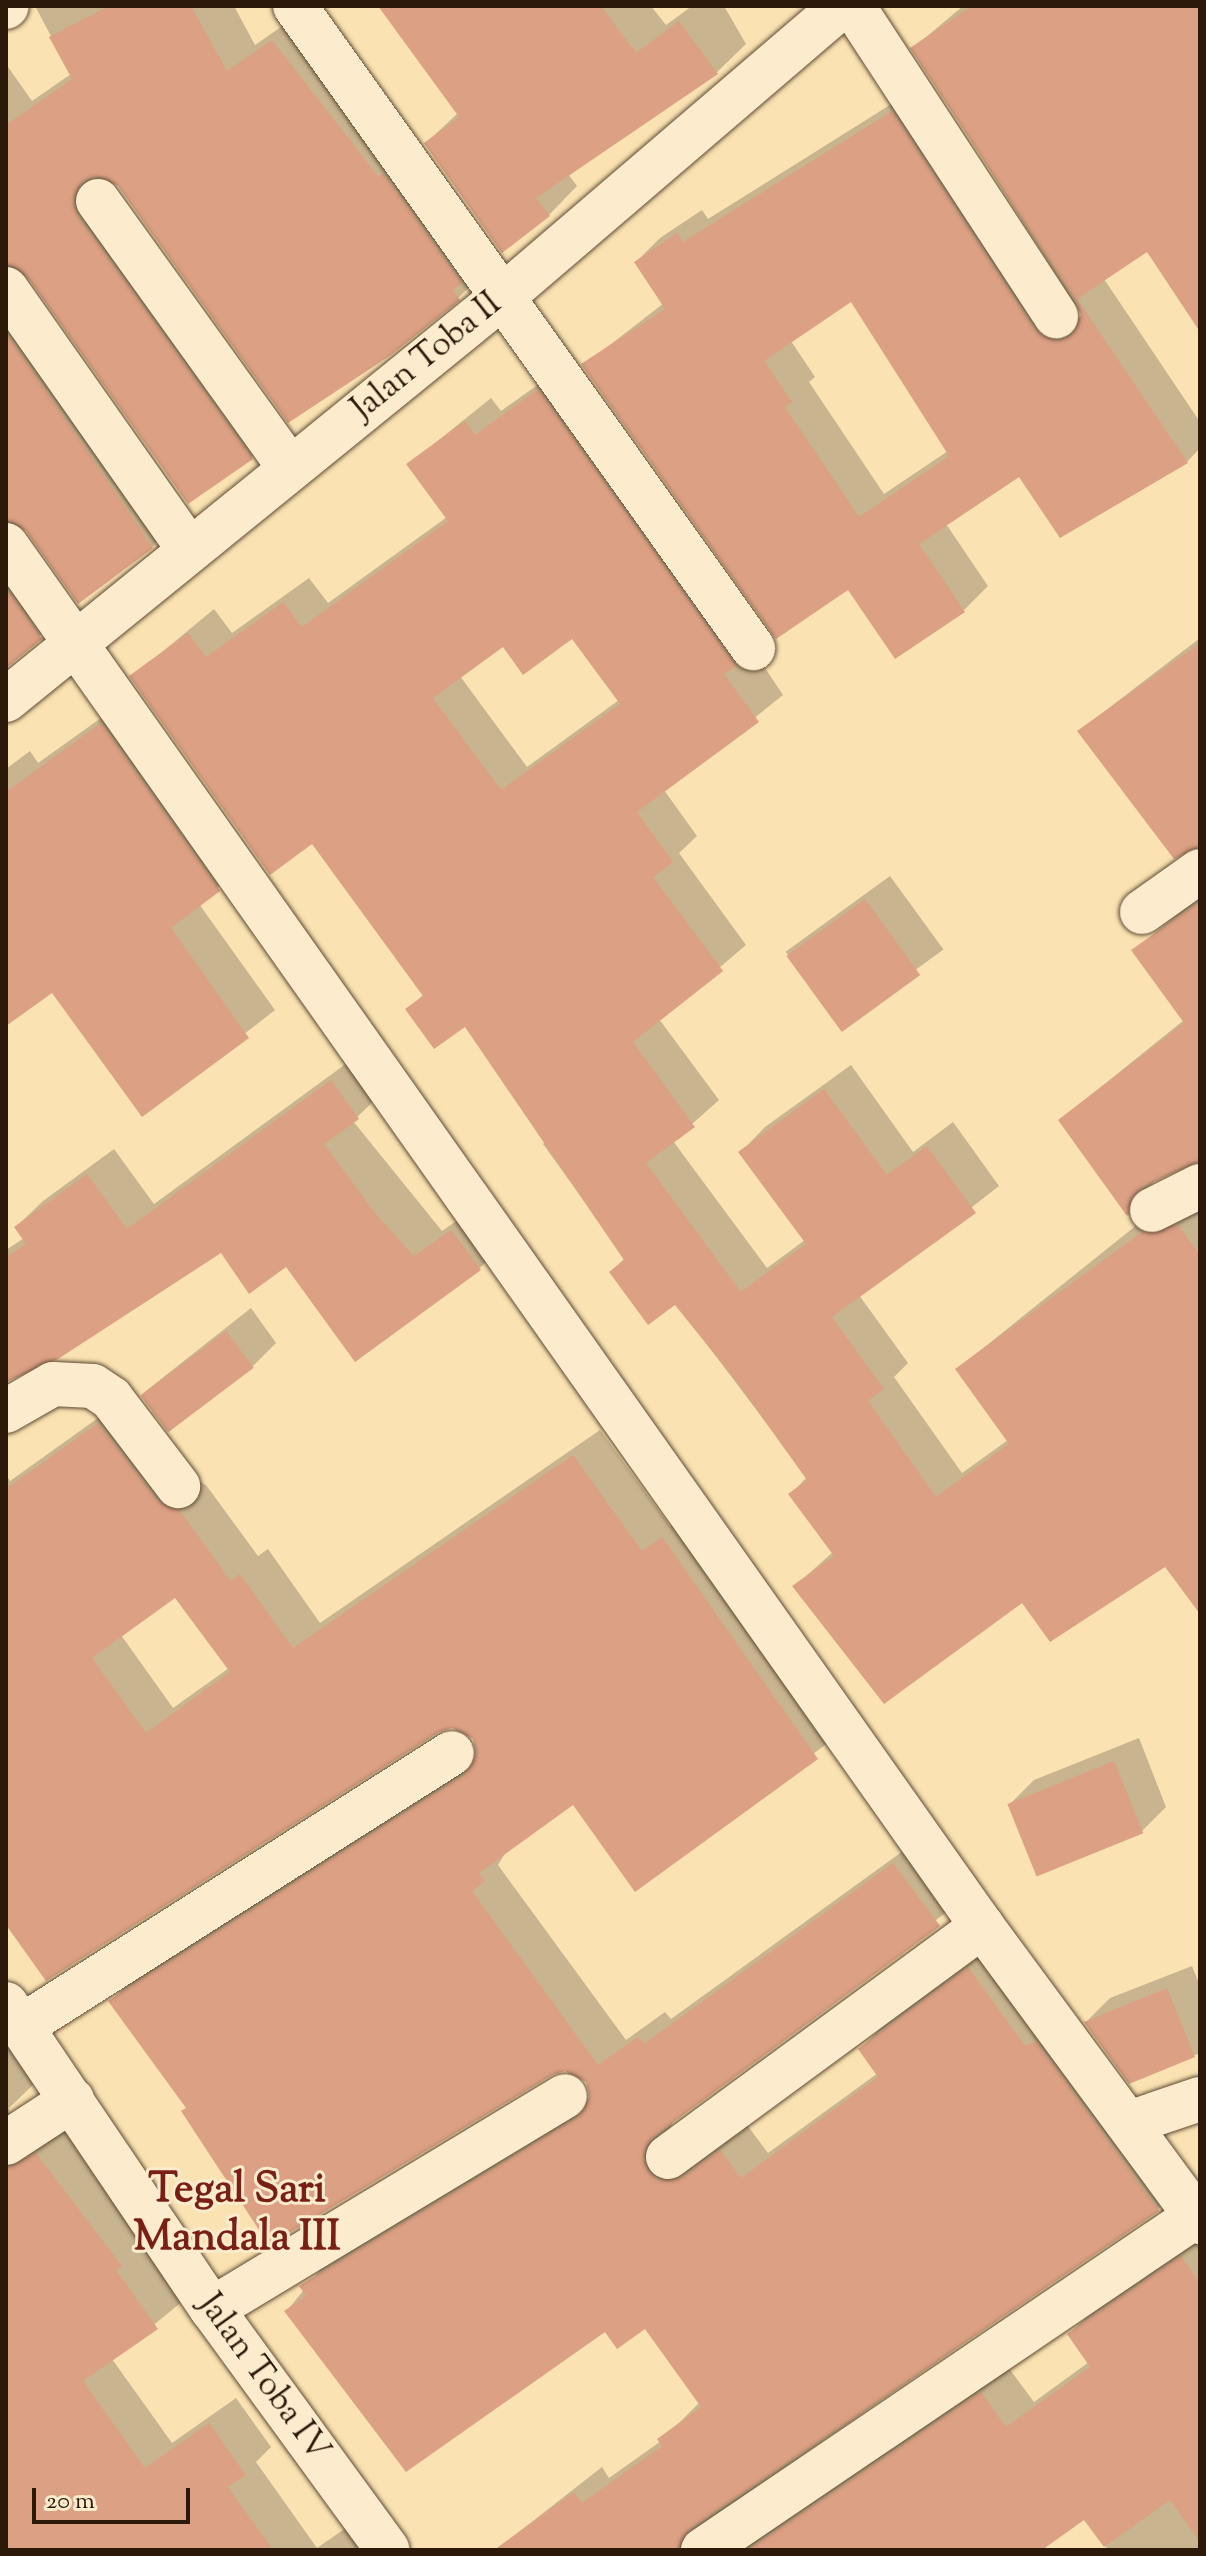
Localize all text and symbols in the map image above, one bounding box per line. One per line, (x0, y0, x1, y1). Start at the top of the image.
street label: Jalan Toba II (344, 284, 510, 430)
district label: Tegal Sari Mandala III (134, 2166, 340, 2264)
street label: Jalan Toba IV (189, 2286, 337, 2470)
scale bar (36, 2472, 194, 2522)
text: 20 m (46, 2485, 95, 2519)

